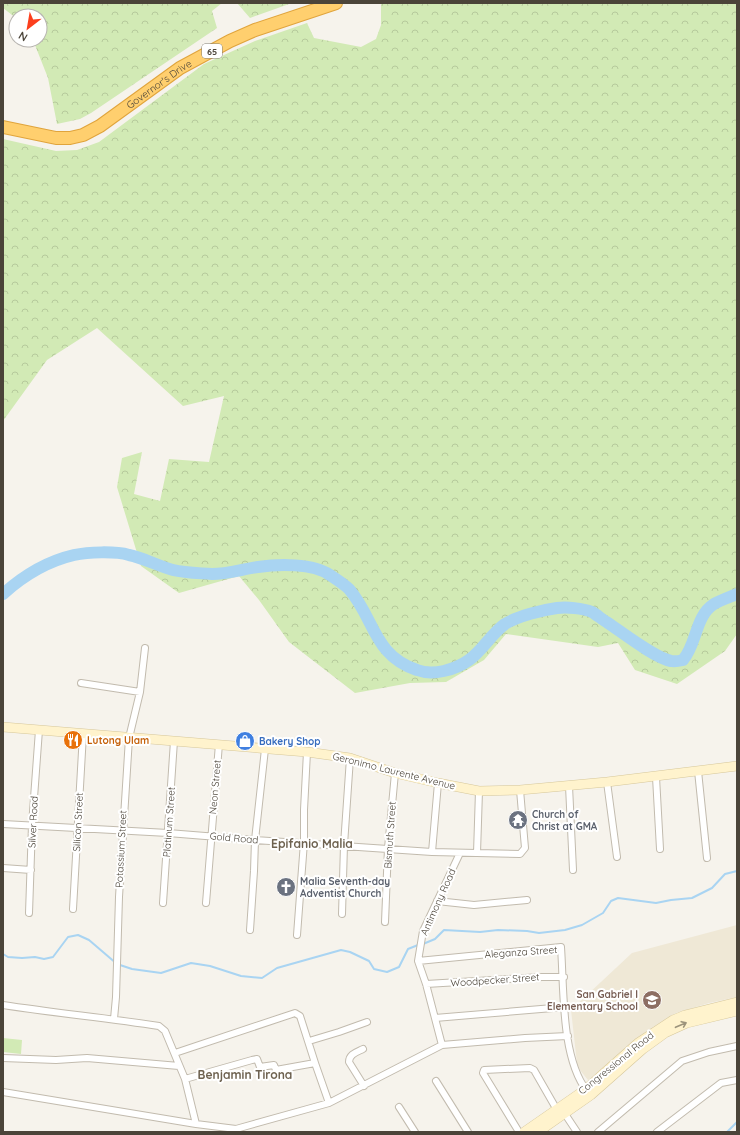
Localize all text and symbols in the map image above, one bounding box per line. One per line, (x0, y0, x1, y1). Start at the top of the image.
north arrow (8, 8, 48, 48)
text: N (16, 28, 30, 45)
road number: 65 (202, 44, 222, 58)
street label: Governor's Drive (124, 56, 194, 111)
restaurant icon: Lutong Ulam (62, 729, 84, 751)
shop icon: Bakery Shop (234, 730, 256, 752)
place label: Lutong Ulam (87, 734, 149, 747)
place label: Bakery Shop (259, 735, 321, 748)
street label: Geronimo Laurente Avenue (331, 749, 457, 793)
street label: Neon Street (206, 759, 224, 815)
street label: Platinum Street (160, 786, 178, 858)
street label: Silicon Street (70, 791, 86, 852)
street label: Silver Road (25, 796, 41, 848)
street label: Bismuth Street (381, 800, 399, 869)
place label: Church of Christ at GMA (532, 808, 598, 833)
street label: Potassium Street (112, 809, 130, 888)
temple icon: Church of Christ at GMA (507, 809, 529, 831)
street label: Gold Road (209, 829, 259, 847)
district label: Epifanio Malia (271, 836, 353, 851)
street label: Antimony Road (417, 867, 459, 937)
place label: Malia Seventh-day Adventist Church (300, 875, 390, 900)
church icon: Malia Seventh-day Adventist Church (275, 876, 297, 898)
street label: Aleganza Street (484, 943, 559, 961)
street label: Woodpecker Street (450, 970, 541, 990)
place label: San Gabriel I Elementary School (547, 988, 638, 1013)
school or university icon: San Gabriel I Elementary School (641, 989, 663, 1011)
one-way arrow (675, 1021, 687, 1029)
street label: Congressional Road (576, 1029, 656, 1097)
district label: Benjamin Tirona (198, 1067, 292, 1082)

